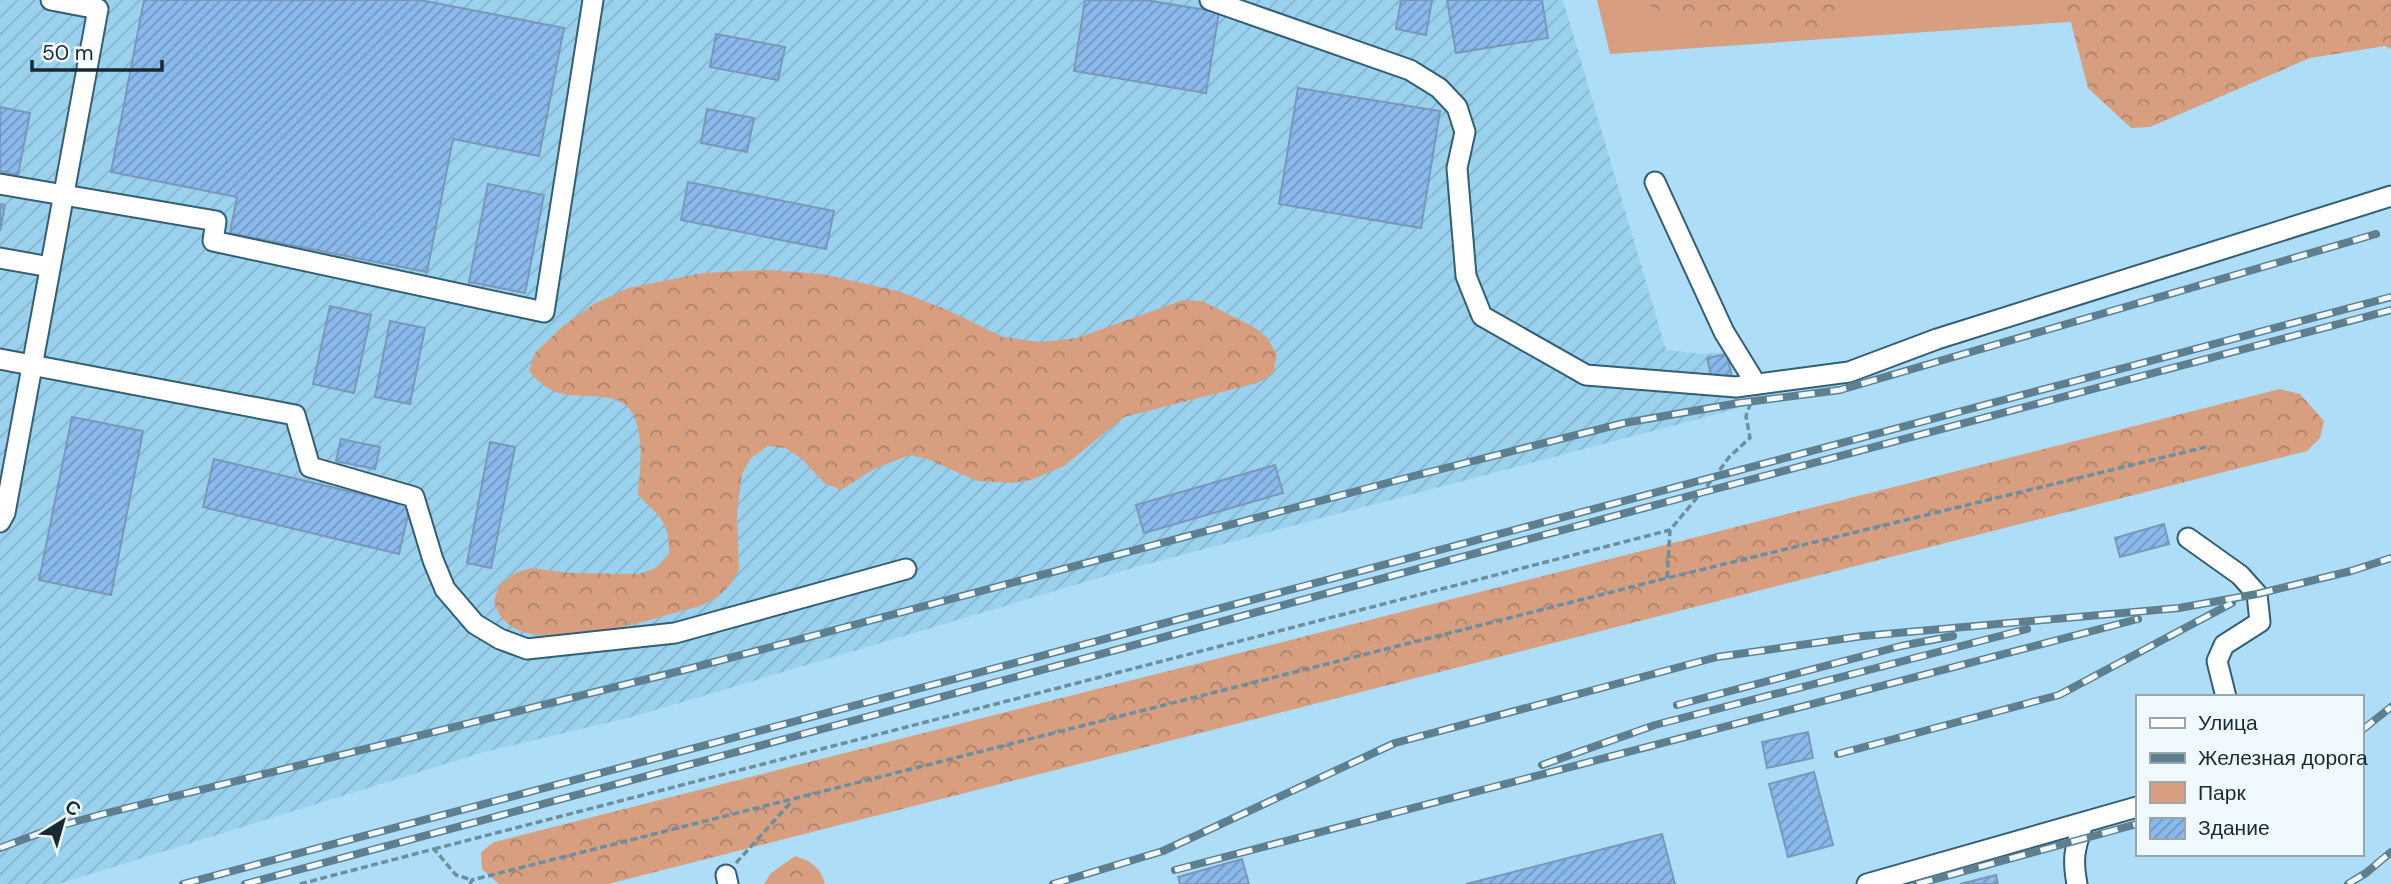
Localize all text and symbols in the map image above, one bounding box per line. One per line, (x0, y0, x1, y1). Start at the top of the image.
scale bar (32, 28, 161, 72)
text: 50 m (42, 39, 93, 67)
legend (2136, 695, 2363, 856)
text: Улица (2198, 709, 2258, 737)
text: Железная дорога (2198, 744, 2368, 772)
text: Парк (2198, 779, 2246, 807)
north arrow (28, 786, 98, 856)
text: С (60, 794, 86, 822)
text: Здание (2198, 814, 2270, 842)

